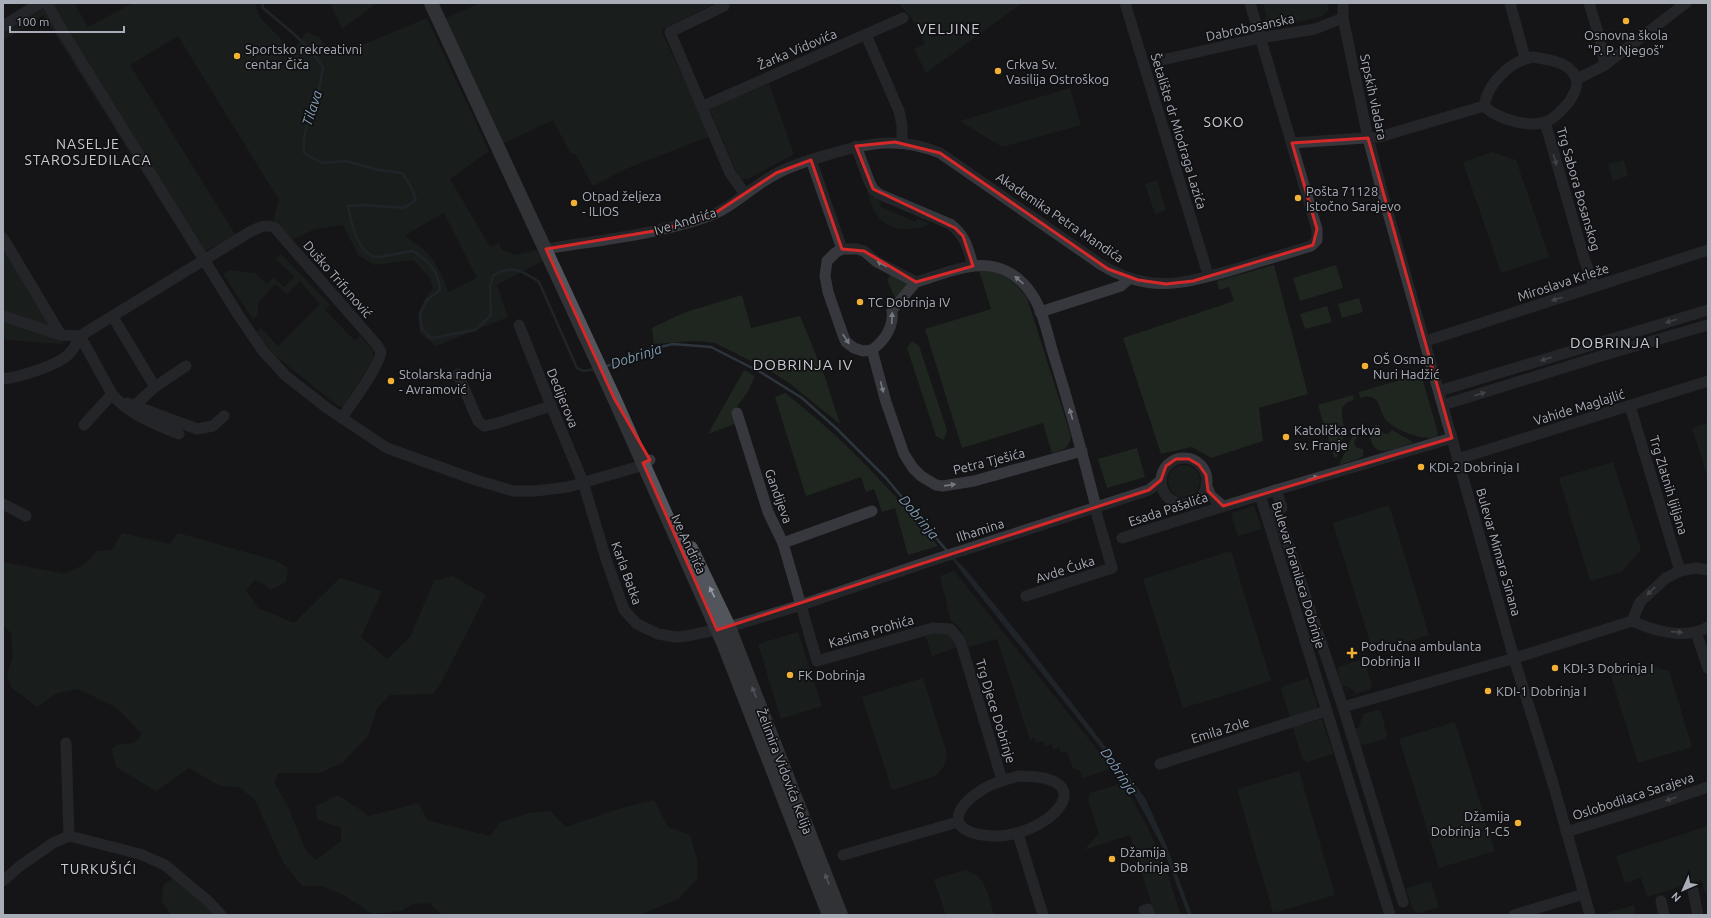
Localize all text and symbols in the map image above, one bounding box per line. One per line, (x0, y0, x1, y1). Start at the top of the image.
scale bar (10, 8, 124, 34)
street label: Dabrobosanska (1205, 11, 1295, 43)
text: 100 m (16, 15, 49, 28)
marker: Osnovna škola "P. P. Njegoš" (1621, 16, 1631, 26)
district label: VELJINE (917, 20, 981, 37)
street label: Žarka Vidovića (755, 25, 839, 72)
place label: Osnovna škola "P. P. Njegoš" (1584, 28, 1668, 57)
place label: Sportsko rekreativni centar Čiča (245, 42, 362, 71)
marker: Sportsko rekreativni centar Čiča (232, 51, 242, 61)
street label: Šetalište dr Miodraga Lazića (1149, 51, 1209, 211)
street label: Srpskih vladara (1358, 53, 1390, 141)
place label: Crkva Sv. Vasilija Ostroškog (1006, 57, 1109, 86)
marker: Crkva Sv. Vasilija Ostroškog (993, 66, 1003, 76)
water label: Tilava (299, 88, 325, 128)
district label: SOKO (1203, 114, 1245, 130)
street label: Trg Sabora Bosanskog (1555, 126, 1603, 252)
district label: NASELJE STAROSJEDILACA (24, 136, 152, 168)
one-way arrow (1552, 154, 1558, 166)
street label: Akademika Petra Mandića (994, 169, 1126, 265)
place label: Pošta 71128 Istočno Sarajevo (1306, 184, 1401, 213)
place label: Otpad željeza - ILIOS (582, 189, 661, 218)
marker: Pošta 71128 Istočno Sarajevo (1293, 193, 1303, 203)
marker: Otpad željeza - ILIOS (569, 198, 579, 208)
street label: Ive Andrića (652, 205, 718, 237)
street label: Duško Trifunović (301, 238, 375, 320)
one-way arrow (876, 260, 888, 267)
street label: Miroslava Krleže (1516, 261, 1610, 303)
one-way arrow (1014, 276, 1025, 285)
place label: TC Dobrinja IV (868, 295, 951, 309)
one-way arrow (1550, 296, 1562, 302)
marker: TC Dobrinja IV (855, 297, 865, 307)
one-way arrow (889, 312, 895, 325)
one-way arrow (1664, 318, 1676, 324)
one-way arrow (842, 334, 850, 345)
district label: DOBRINJA I (1570, 334, 1660, 351)
water label: Dobrinja (608, 340, 664, 372)
place label: OŠ Osman Nuri Hadžić (1373, 352, 1439, 381)
district label: DOBRINJA IV (753, 356, 853, 373)
one-way arrow (1540, 356, 1552, 362)
marker: OŠ Osman Nuri Hadžić (1360, 361, 1370, 371)
street label: Dedijerova (545, 366, 581, 430)
place label: Stolarska radnja - Avramović (399, 367, 492, 396)
marker: Stolarska radnja - Avramović (386, 376, 396, 386)
one-way arrow (879, 382, 885, 394)
street label: Vahide Maglajlić (1532, 387, 1626, 427)
one-way arrow (1474, 391, 1486, 397)
one-way arrow (1068, 407, 1074, 419)
place label: Katolička crkva sv. Franje (1294, 423, 1381, 452)
marker: Katolička crkva sv. Franje (1281, 432, 1291, 442)
street label: Trg Zlatnih ljiljana (1647, 434, 1691, 536)
street label: Petra Tješića (952, 445, 1026, 477)
place label: KDI-2 Dobrinja I (1429, 460, 1520, 474)
marker: KDI-2 Dobrinja I (1416, 462, 1426, 472)
street label: Gandijeva (763, 467, 795, 525)
one-way arrow (1308, 475, 1320, 481)
one-way arrow (944, 482, 956, 488)
street label: Bulevar Mimara Sinana (1474, 486, 1524, 618)
street label: Esada Pašalića (1126, 490, 1210, 528)
water label: Dobrinja (896, 492, 942, 543)
street label: Bulevar branilaca Dobrinje (1270, 500, 1328, 650)
street label: Ive Andrića (669, 512, 709, 576)
street label: Ilhamina (954, 516, 1006, 544)
street label: Karla Batka (609, 540, 645, 606)
street label: Avde Ćuka (1034, 553, 1096, 585)
one-way arrow (1646, 586, 1656, 596)
one-way arrow (709, 587, 715, 598)
street label: Kasima Prohića (827, 612, 915, 650)
one-way arrow (1671, 629, 1683, 636)
place label: Područna ambulanta Dobrinja II (1361, 639, 1482, 668)
marker: Područna ambulanta Dobrinja II (1346, 647, 1358, 659)
street label: Trg Djece Dobrinje (974, 657, 1018, 765)
place label: KDI-3 Dobrinja I (1563, 661, 1654, 675)
marker: KDI-3 Dobrinja I (1550, 663, 1560, 673)
place label: FK Dobrinja (798, 668, 865, 682)
marker: FK Dobrinja (785, 670, 795, 680)
place label: KDI-1 Dobrinja I (1496, 684, 1587, 698)
one-way arrow (751, 686, 757, 698)
marker: KDI-1 Dobrinja I (1483, 686, 1493, 696)
street label: Želimira Vidovića Kelija (755, 706, 816, 836)
street label: Emila Zole (1189, 715, 1251, 745)
water label: Dobrinja (1098, 745, 1141, 798)
street label: Oslobodilaca Sarajeva (1570, 770, 1696, 822)
one-way arrow (1665, 797, 1677, 803)
place label: Džamija Dobrinja 1-C5 (1431, 809, 1510, 838)
marker: Džamija Dobrinja 1-C5 (1513, 818, 1523, 828)
place label: Džamija Dobrinja 3B (1120, 845, 1188, 874)
marker: Džamija Dobrinja 3B (1107, 854, 1117, 864)
district label: TURKUŠIĆI (61, 860, 137, 877)
north arrow (1663, 870, 1703, 910)
one-way arrow (823, 872, 829, 884)
text: N (1669, 890, 1683, 904)

